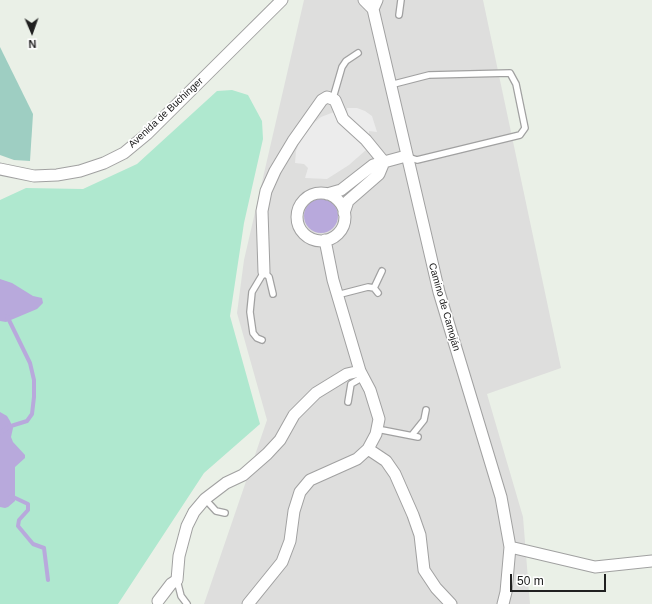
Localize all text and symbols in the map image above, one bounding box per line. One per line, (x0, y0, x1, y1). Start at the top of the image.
north arrow (12, 12, 52, 52)
text: N (28, 38, 37, 50)
street label: Avenida de Buchinger (126, 75, 206, 151)
street label: Camino de Camoján (426, 262, 462, 352)
scale bar (512, 566, 608, 592)
text: 50 m (517, 574, 544, 588)

